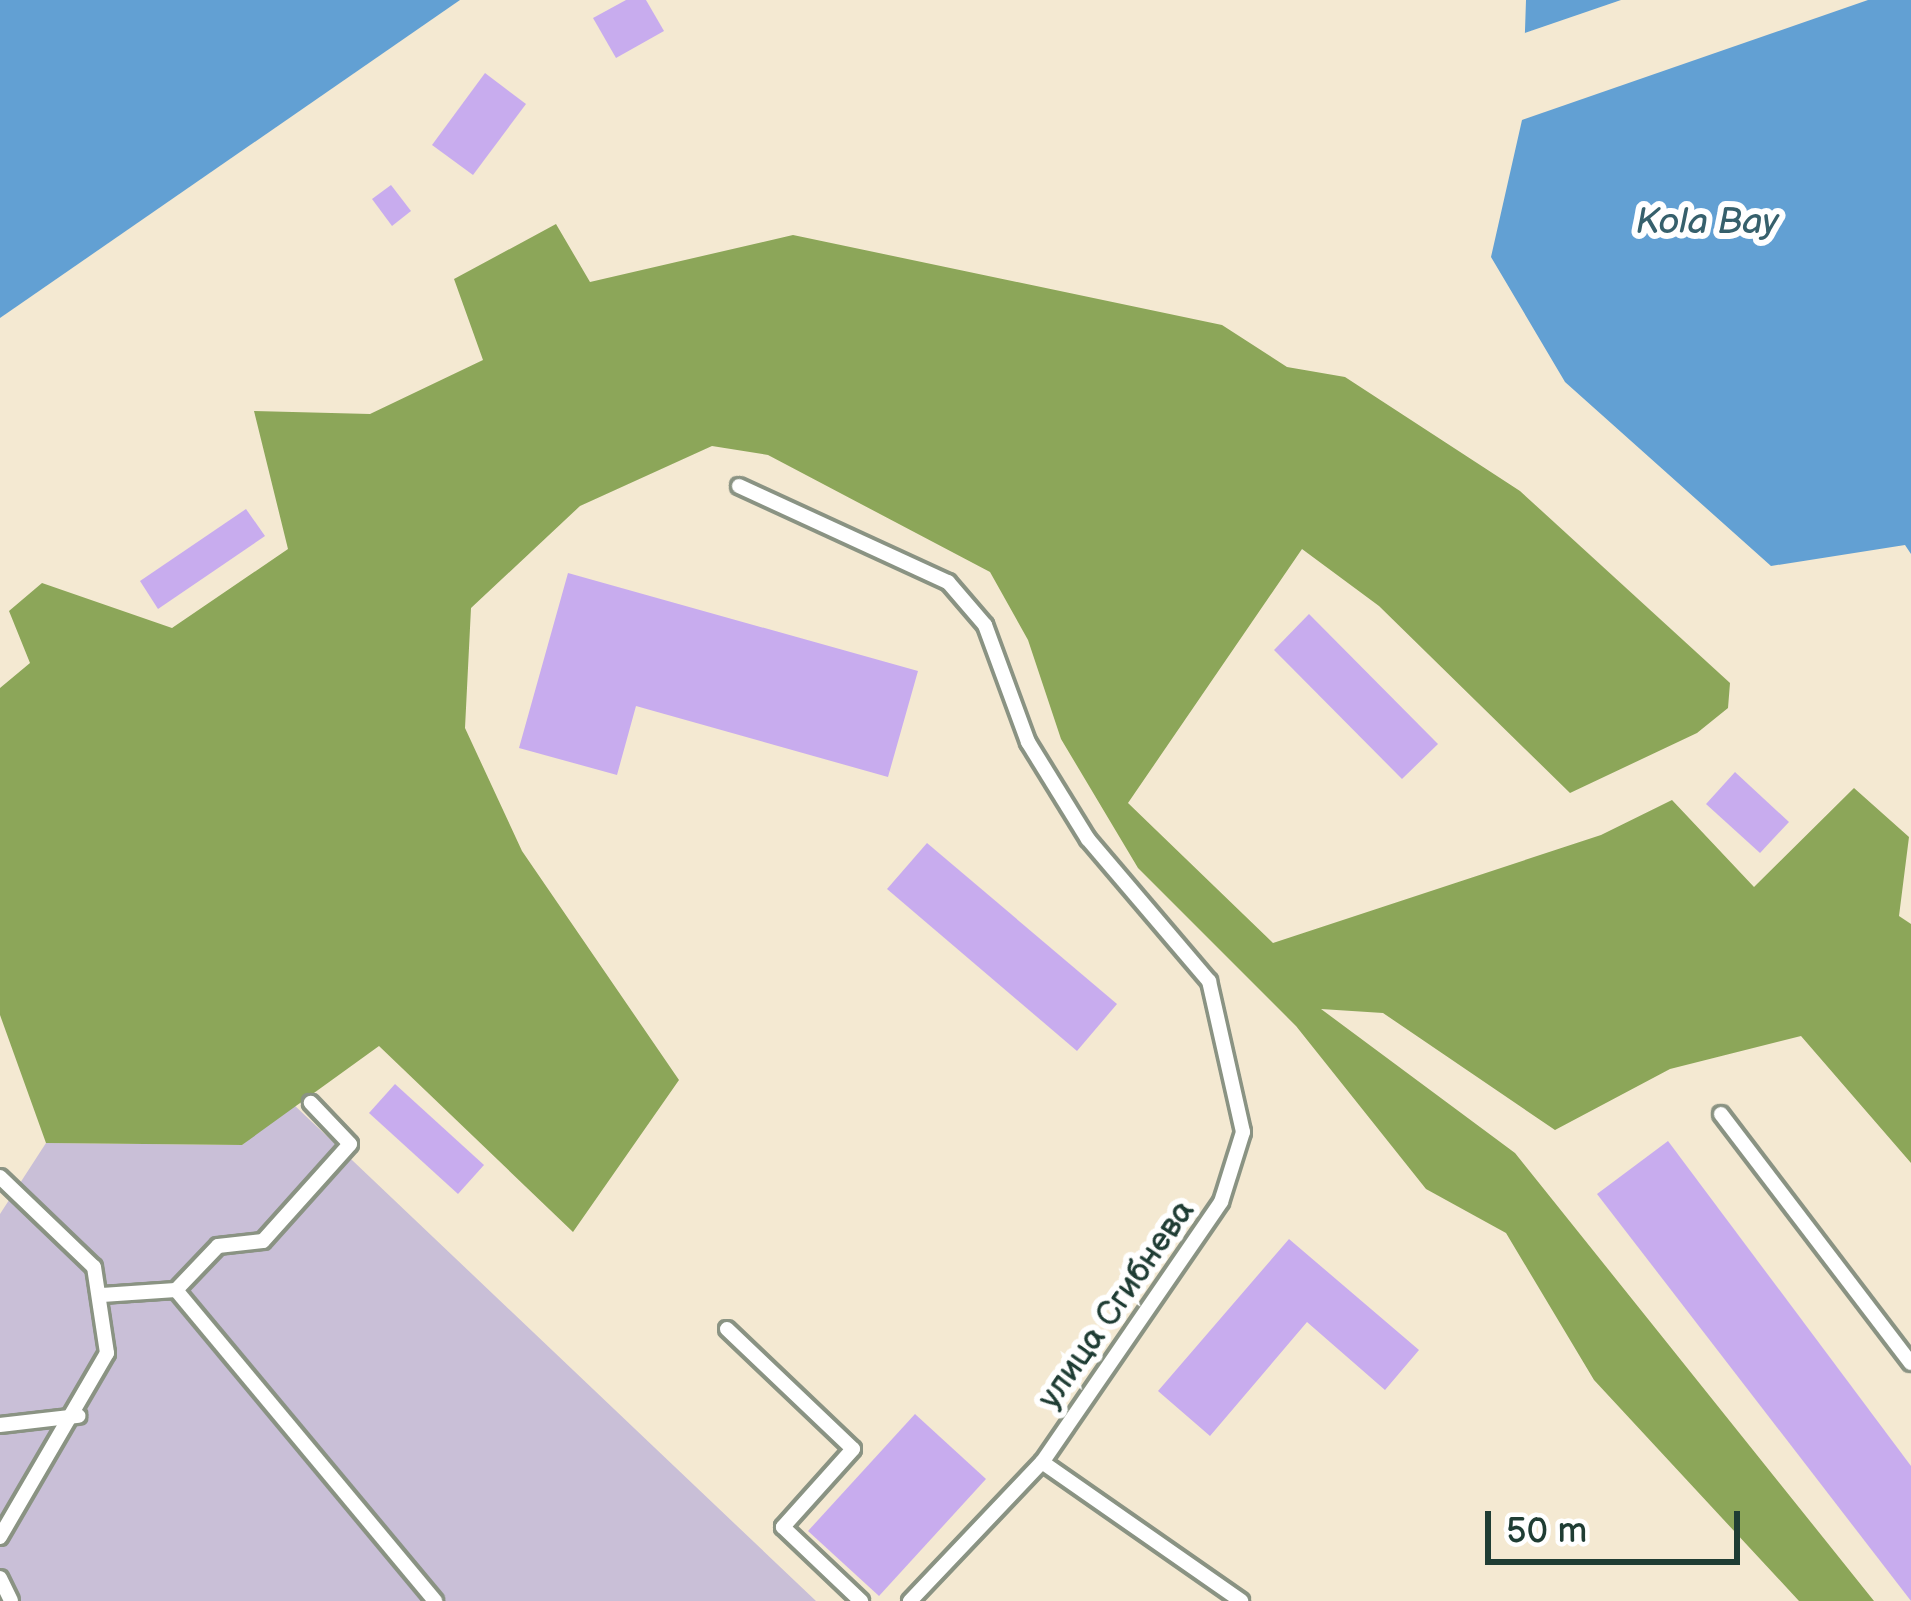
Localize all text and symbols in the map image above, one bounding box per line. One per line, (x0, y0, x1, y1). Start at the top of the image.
water label: Kola Bay (1635, 201, 1779, 245)
street label: улица Сгибнева (1030, 1193, 1204, 1417)
scale bar (1491, 1487, 1746, 1561)
text: 50 m (1506, 1510, 1587, 1553)

